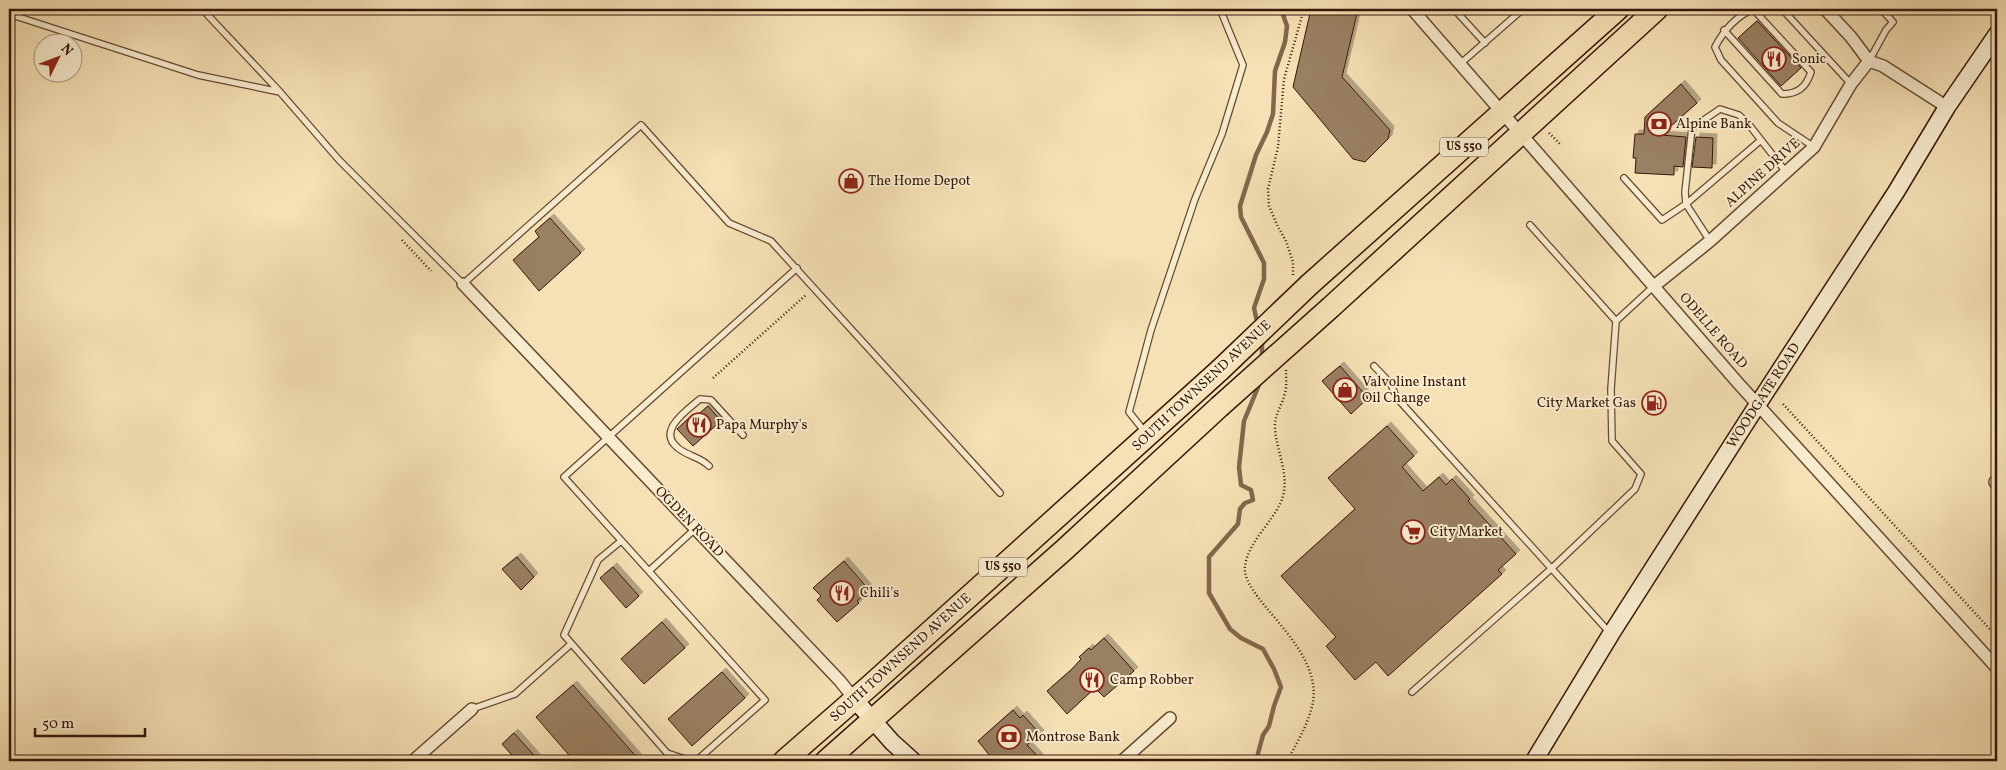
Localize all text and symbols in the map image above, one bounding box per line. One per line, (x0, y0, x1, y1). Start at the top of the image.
north arrow (32, 32, 82, 82)
text: N (56, 40, 77, 60)
restaurant icon: Sonic (1761, 46, 1787, 72)
place label: Sonic (1792, 50, 1826, 69)
bank icon: Alpine Bank (1646, 111, 1672, 137)
place label: Alpine Bank (1676, 115, 1752, 134)
street label: ALPINE DRIVE (1721, 134, 1805, 212)
road number: US 550 (1440, 138, 1488, 156)
shop icon: The Home Depot (838, 168, 864, 194)
place label: The Home Depot (868, 172, 971, 191)
street label: ODELLE ROAD (1675, 289, 1751, 373)
street label: SOUTH TOWNSEND AVENUE (1128, 316, 1276, 456)
street label: WOODGATE ROAD (1723, 340, 1805, 452)
place label: Valvoline Instant Oil Change (1362, 373, 1467, 408)
shop icon: Valvoline Instant Oil Change (1332, 377, 1358, 403)
fuel station icon: City Market Gas (1641, 390, 1667, 416)
place label: City Market Gas (1537, 394, 1636, 413)
restaurant icon: Papa Murphy's (686, 412, 712, 438)
place label: Papa Murphy's (716, 416, 807, 435)
street label: OGDEN ROAD (650, 482, 728, 562)
supermarket icon: City Market (1400, 519, 1426, 545)
place label: City Market (1430, 523, 1503, 542)
road number: US 550 (979, 558, 1027, 576)
restaurant icon: Chili's (829, 580, 855, 606)
place label: Chili's (860, 584, 899, 603)
street label: SOUTH TOWNSEND AVENUE (826, 589, 976, 727)
restaurant icon: Camp Robber (1079, 667, 1105, 693)
place label: Camp Robber (1110, 671, 1194, 690)
scale bar (35, 705, 145, 737)
text: 50 m (42, 714, 74, 735)
bank icon: Montrose Bank (996, 724, 1022, 750)
place label: Montrose Bank (1026, 728, 1120, 747)

